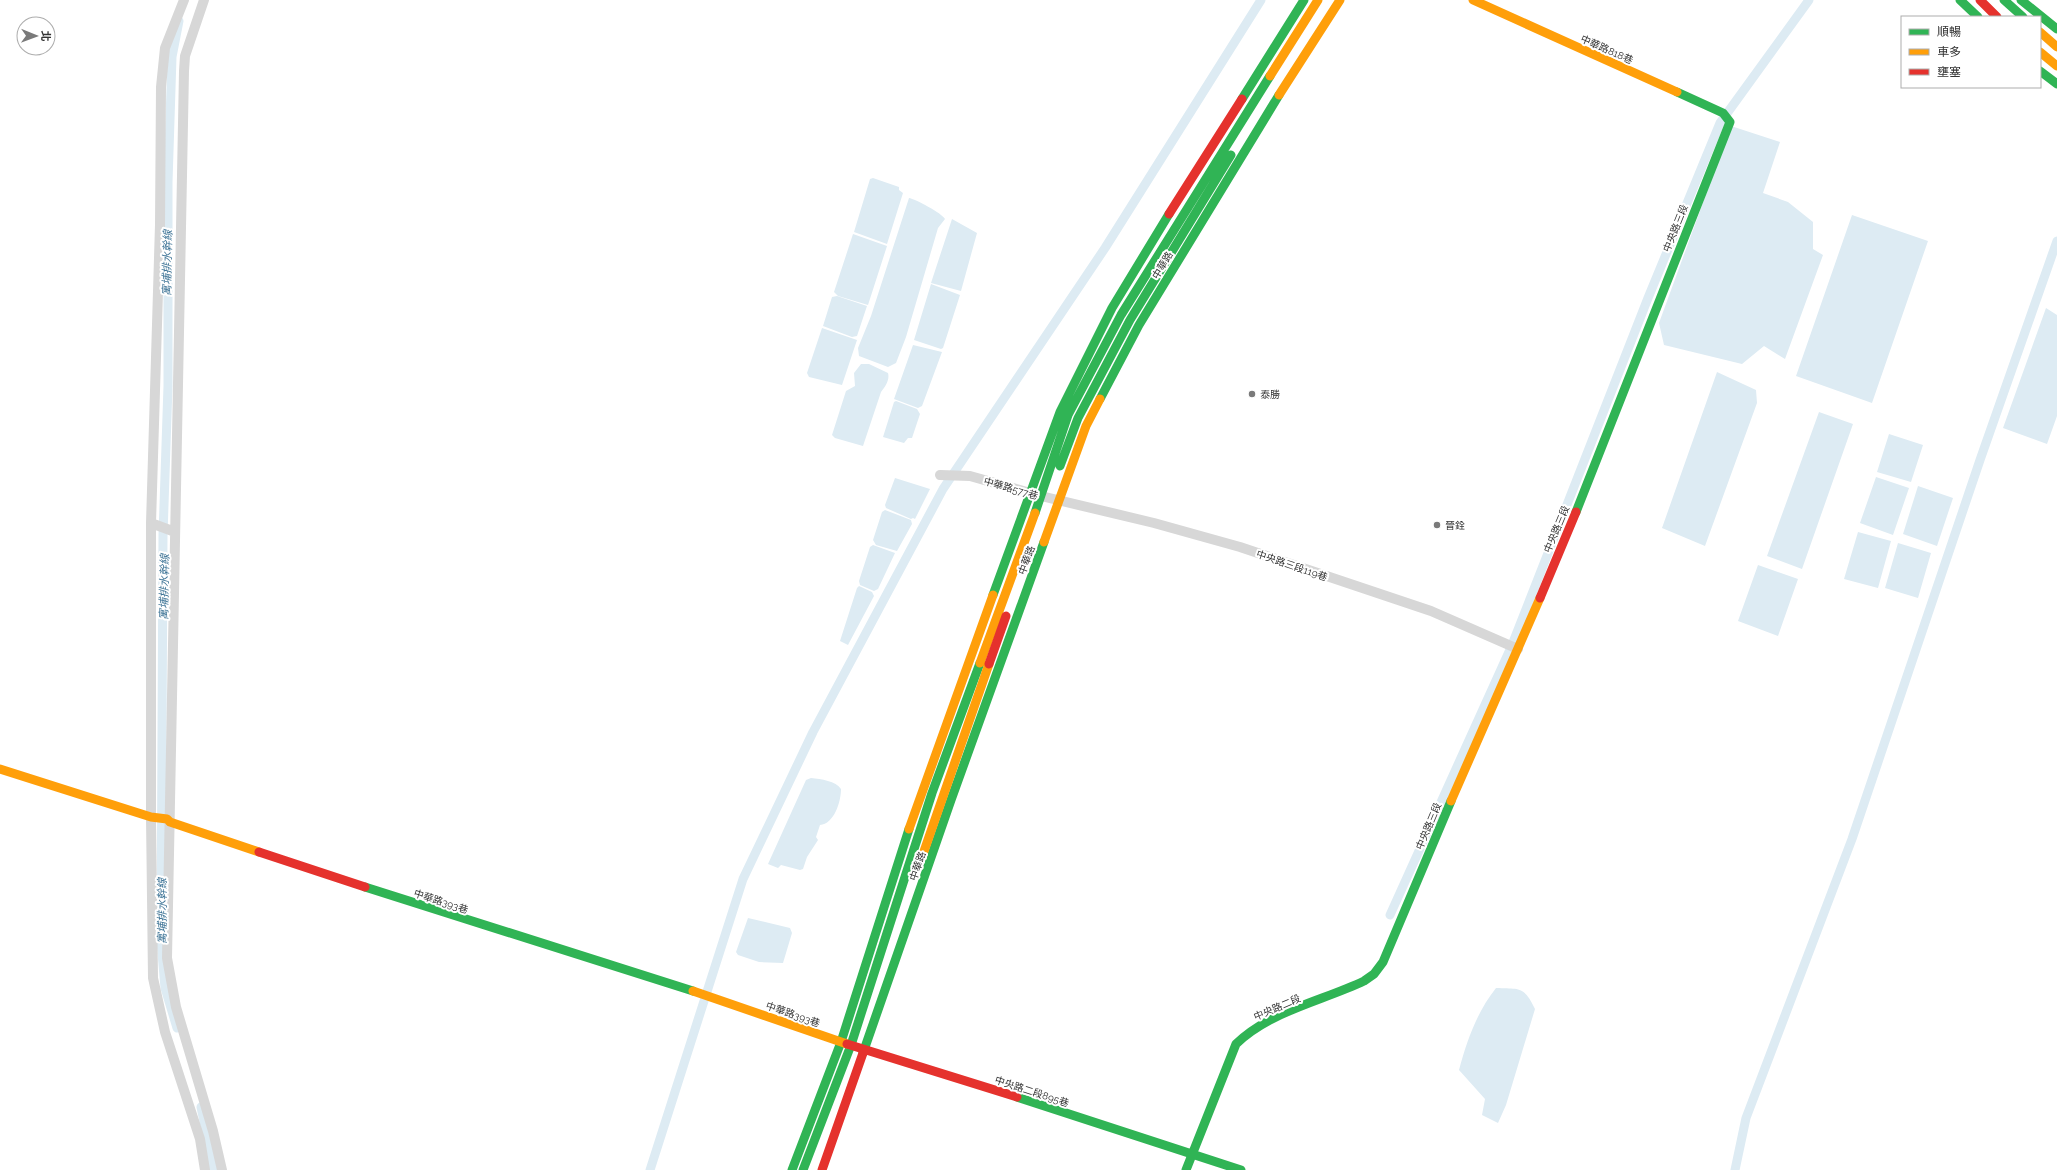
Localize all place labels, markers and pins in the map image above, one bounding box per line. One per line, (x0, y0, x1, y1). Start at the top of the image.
marker: 泰勝 (1247, 389, 1257, 399)
place label: 泰勝 (1260, 389, 1280, 400)
marker: 晉銓 (1432, 520, 1442, 530)
place label: 晉銓 (1445, 520, 1465, 531)

